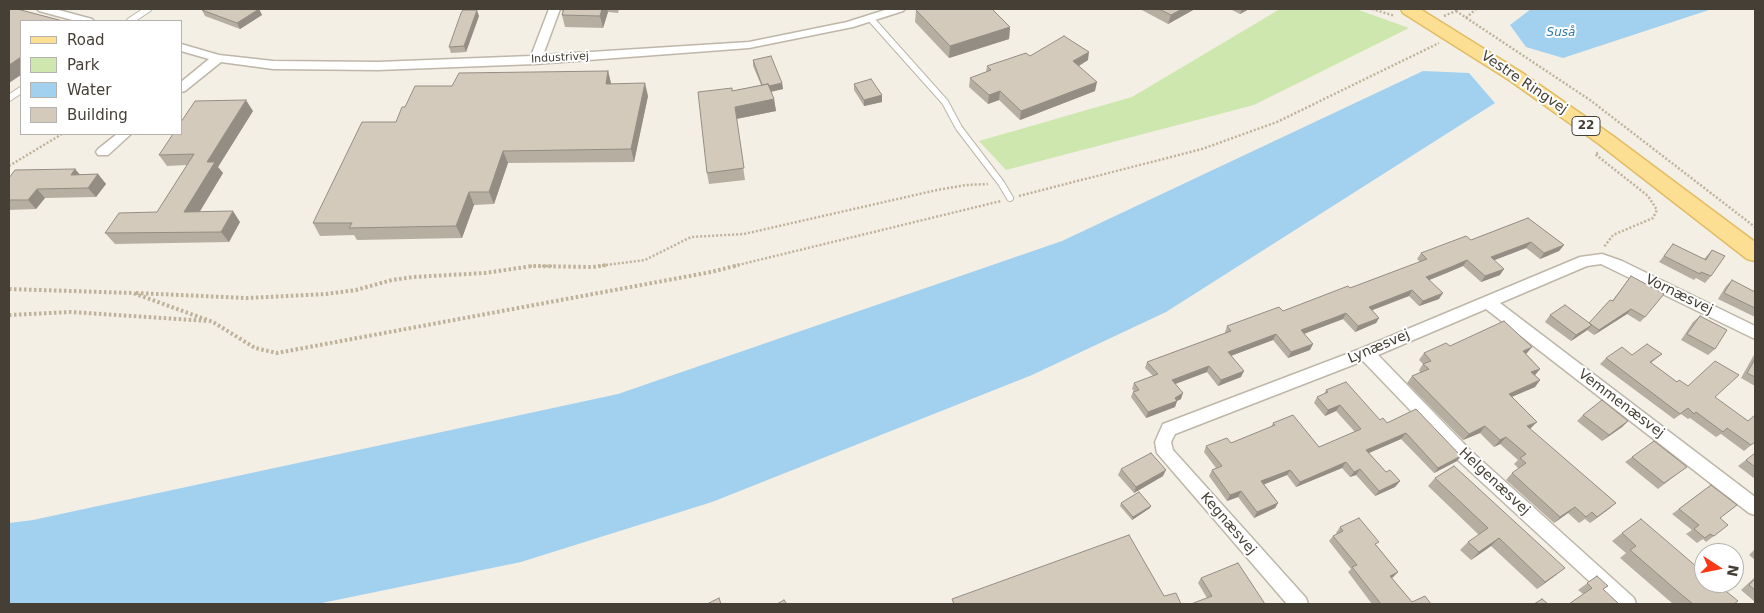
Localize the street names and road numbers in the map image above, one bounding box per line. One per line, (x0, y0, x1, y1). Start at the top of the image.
street label: Vestre Ringvej (1478, 48, 1570, 118)
street label: Industrivej (531, 50, 589, 66)
road number: 22 (1572, 116, 1600, 136)
street label: Vornæsvej (1642, 271, 1716, 319)
street label: Lynæsvej (1346, 326, 1412, 368)
street label: Vemmenæsvej (1575, 366, 1667, 442)
street label: Helgenæsvej (1455, 445, 1533, 519)
street label: Kegnæsvej (1197, 490, 1259, 558)

